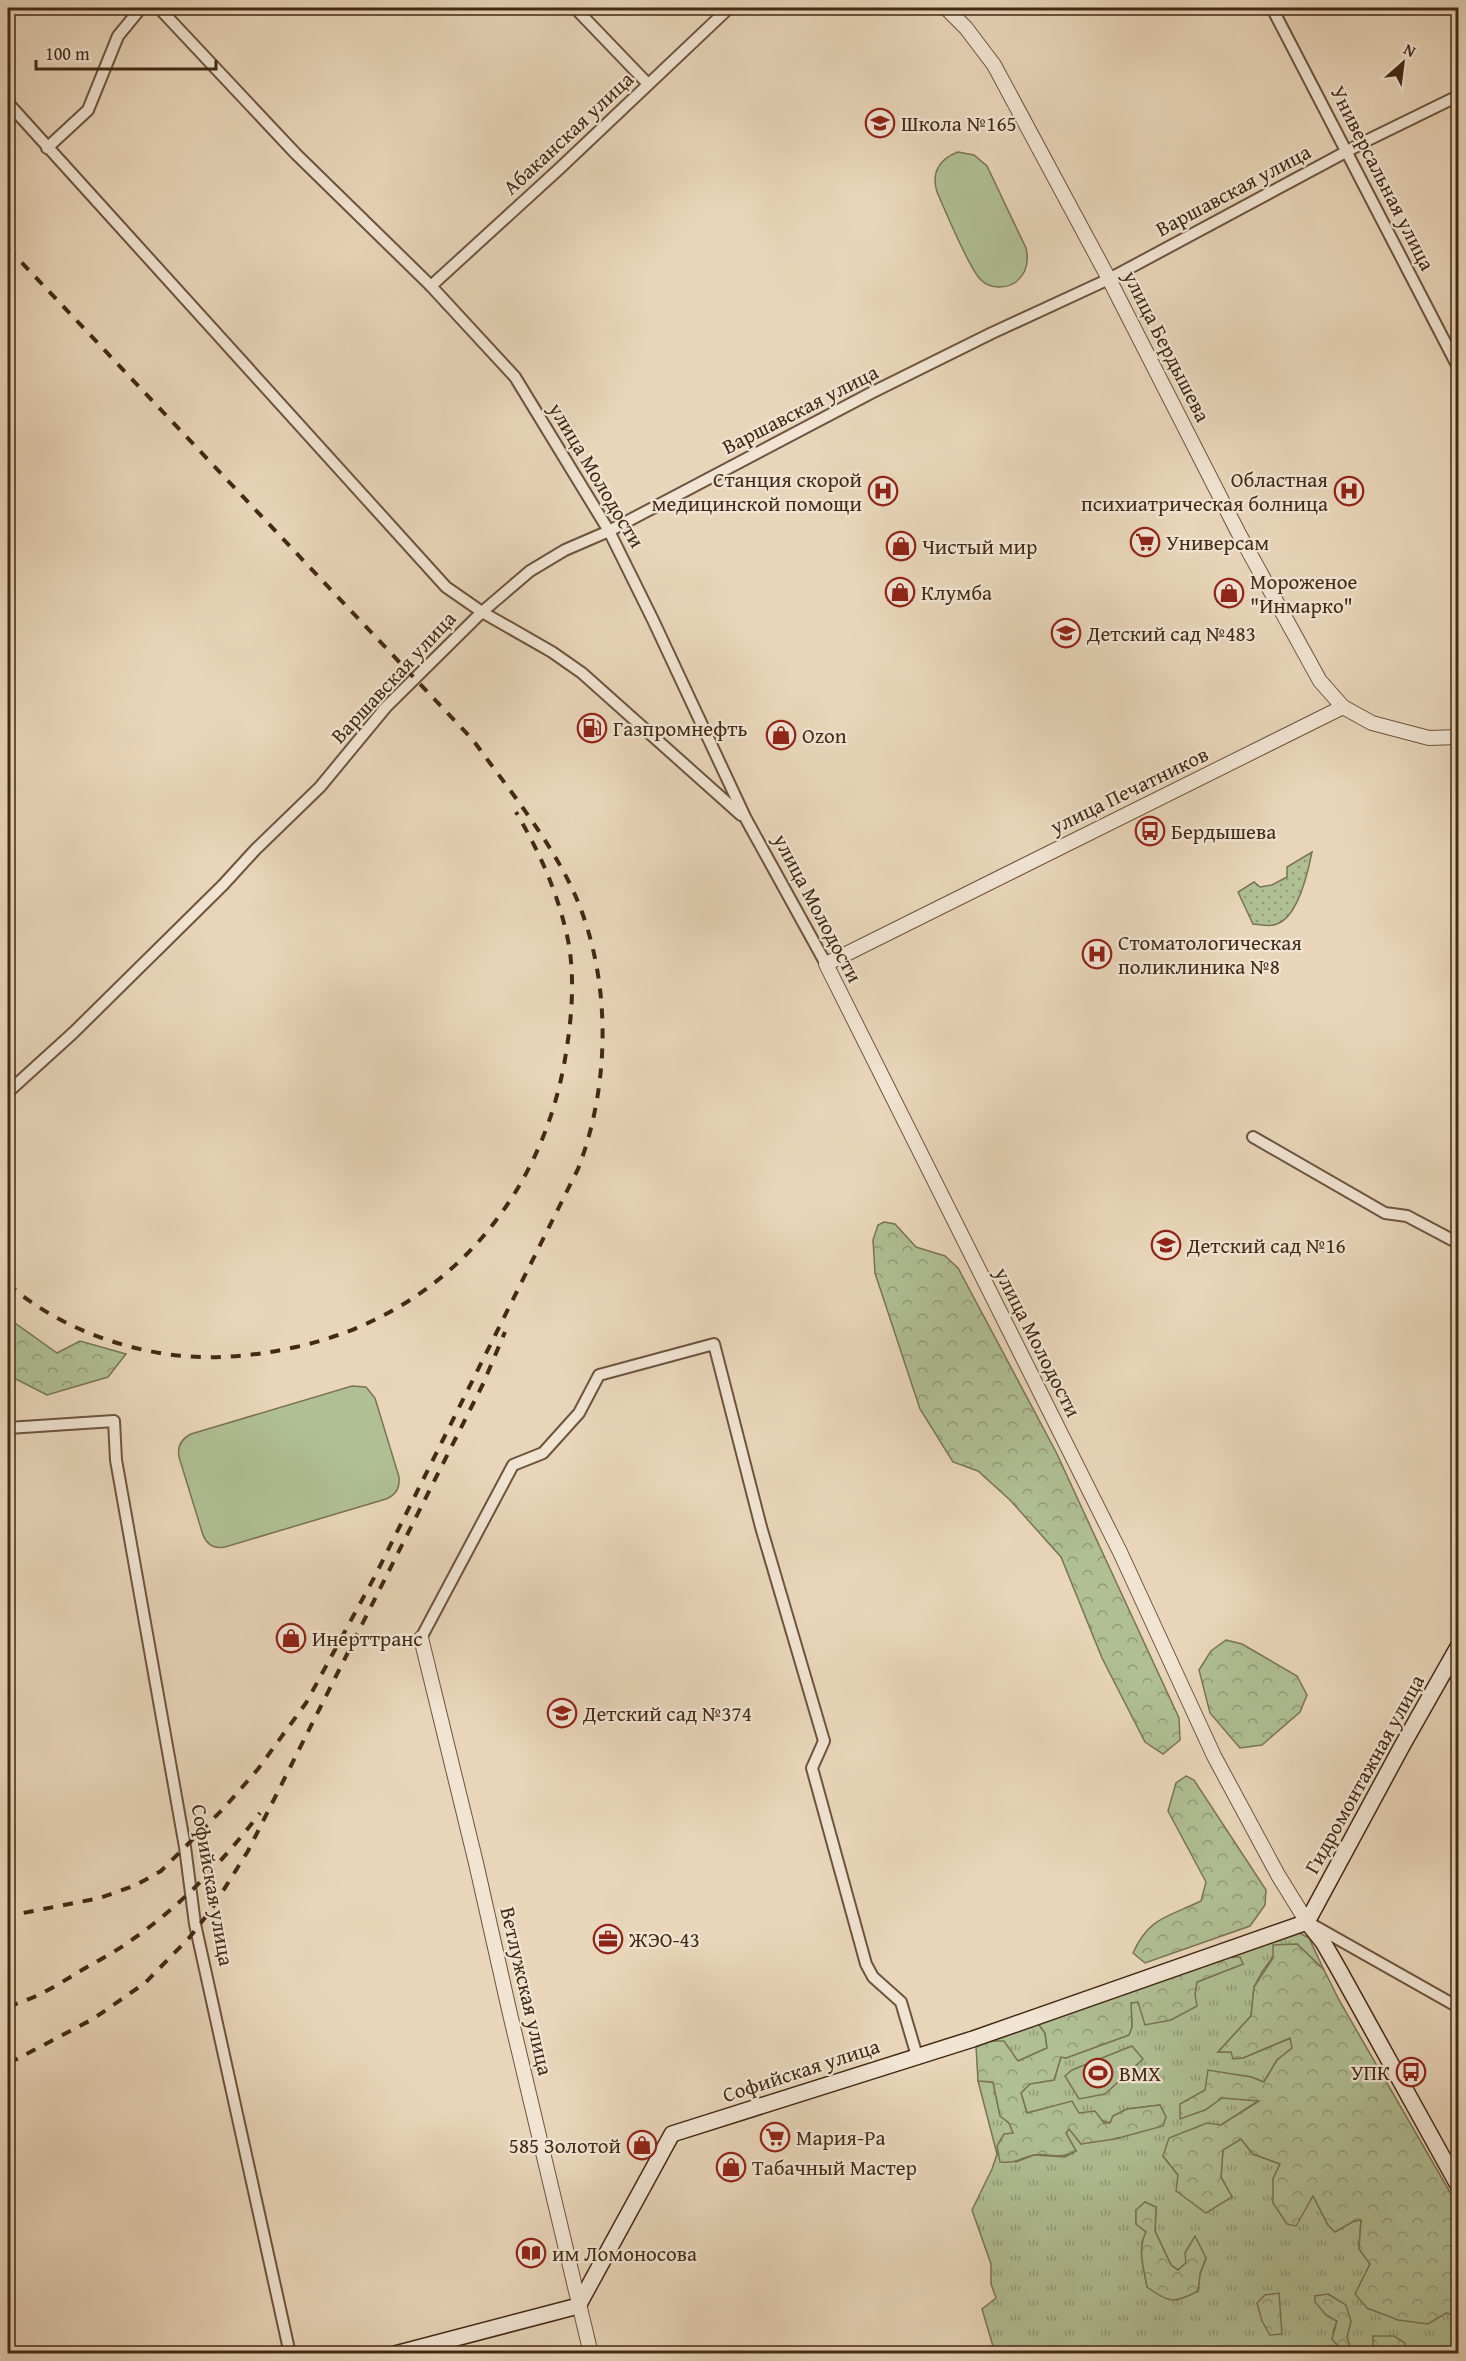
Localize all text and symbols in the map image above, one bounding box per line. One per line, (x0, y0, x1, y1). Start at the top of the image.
scale bar (36, 33, 216, 71)
north arrow (1373, 33, 1433, 93)
text: N (1400, 37, 1421, 63)
text: 100 m (45, 40, 90, 67)
street label: Абаканская улица (496, 64, 640, 202)
street label: Универсальная улица (1323, 80, 1443, 276)
school or university icon: Школа №165 (864, 107, 896, 139)
place label: Школа №165 (901, 108, 1017, 139)
street label: Варшавская улица (1150, 136, 1316, 244)
street label: улица Бердышева (1115, 264, 1219, 427)
street label: Варшавская улица (717, 356, 883, 462)
street label: улица Молодости (541, 396, 653, 554)
place label: Станция скорой медицинской помощи (652, 464, 862, 519)
place label: Областная психиатрическая болница (1081, 464, 1328, 519)
hospital icon: Станция скорой медицинской помощи (867, 475, 899, 507)
hospital icon: Областная психиатрическая болница (1333, 475, 1365, 507)
supermarket icon: Универсам (1129, 526, 1161, 558)
place label: Универсам (1166, 527, 1269, 558)
shop icon: Чистый мир (885, 530, 917, 562)
place label: Чистый мир (922, 531, 1037, 562)
place label: Мороженое "Инмарко" (1250, 566, 1357, 621)
shop icon: Клумба (884, 576, 916, 608)
place label: Клумба (921, 577, 992, 608)
shop icon: Мороженое "Инмарко" (1213, 577, 1245, 609)
street label: Варшавская улица (323, 604, 463, 750)
school or university icon: Детский сад №483 (1050, 617, 1082, 649)
place label: Детский сад №483 (1086, 618, 1256, 649)
fuel station icon: Газпромнефть (576, 712, 608, 744)
place label: Газпромнефть (613, 713, 747, 744)
shop icon: Ozon (765, 719, 797, 751)
place label: Ozon (802, 720, 847, 751)
street label: улица Печатников (1044, 738, 1213, 842)
bus stop icon: Бердышева (1134, 815, 1166, 847)
place label: Бердышева (1171, 816, 1276, 847)
street label: улица Молодости (765, 827, 870, 988)
place label: Стоматологическая поликлиника №8 (1118, 927, 1302, 982)
hospital icon: Стоматологическая поликлиника №8 (1081, 938, 1113, 970)
school or university icon: Детский сад №16 (1150, 1229, 1182, 1261)
place label: Детский сад №16 (1186, 1230, 1346, 1261)
street label: улица Молодости (986, 1261, 1089, 1422)
shop icon: Инерттранс (275, 1622, 307, 1654)
place label: Инерттранс (312, 1623, 423, 1654)
street label: Гидромонтажная улица (1296, 1669, 1432, 1879)
school or university icon: Детский сад №374 (546, 1697, 578, 1729)
place label: Детский сад №374 (582, 1698, 752, 1729)
street label: Софийская улица (184, 1802, 242, 1968)
street label: Ветлужская улица (493, 1904, 561, 2078)
office icon: ЖЭО-43 (592, 1923, 624, 1955)
place label: ЖЭО-43 (628, 1924, 700, 1955)
street label: Софийская улица (718, 2030, 884, 2110)
bus stop icon: УПК (1395, 2056, 1427, 2088)
sports icon: BMX (1082, 2057, 1114, 2089)
place label: УПК (1351, 2057, 1390, 2088)
place label: BMX (1119, 2058, 1161, 2089)
supermarket icon: Мария-Ра (759, 2121, 791, 2153)
place label: Мария-Ра (796, 2122, 885, 2153)
shop icon: 585 Золотой (626, 2129, 658, 2161)
place label: 585 Золотой (509, 2130, 621, 2161)
shop icon: Табачный Мастер (715, 2151, 747, 2183)
place label: Табачный Мастер (752, 2152, 917, 2183)
library icon: им Ломоносова (515, 2237, 547, 2269)
place label: им Ломоносова (552, 2238, 697, 2269)

